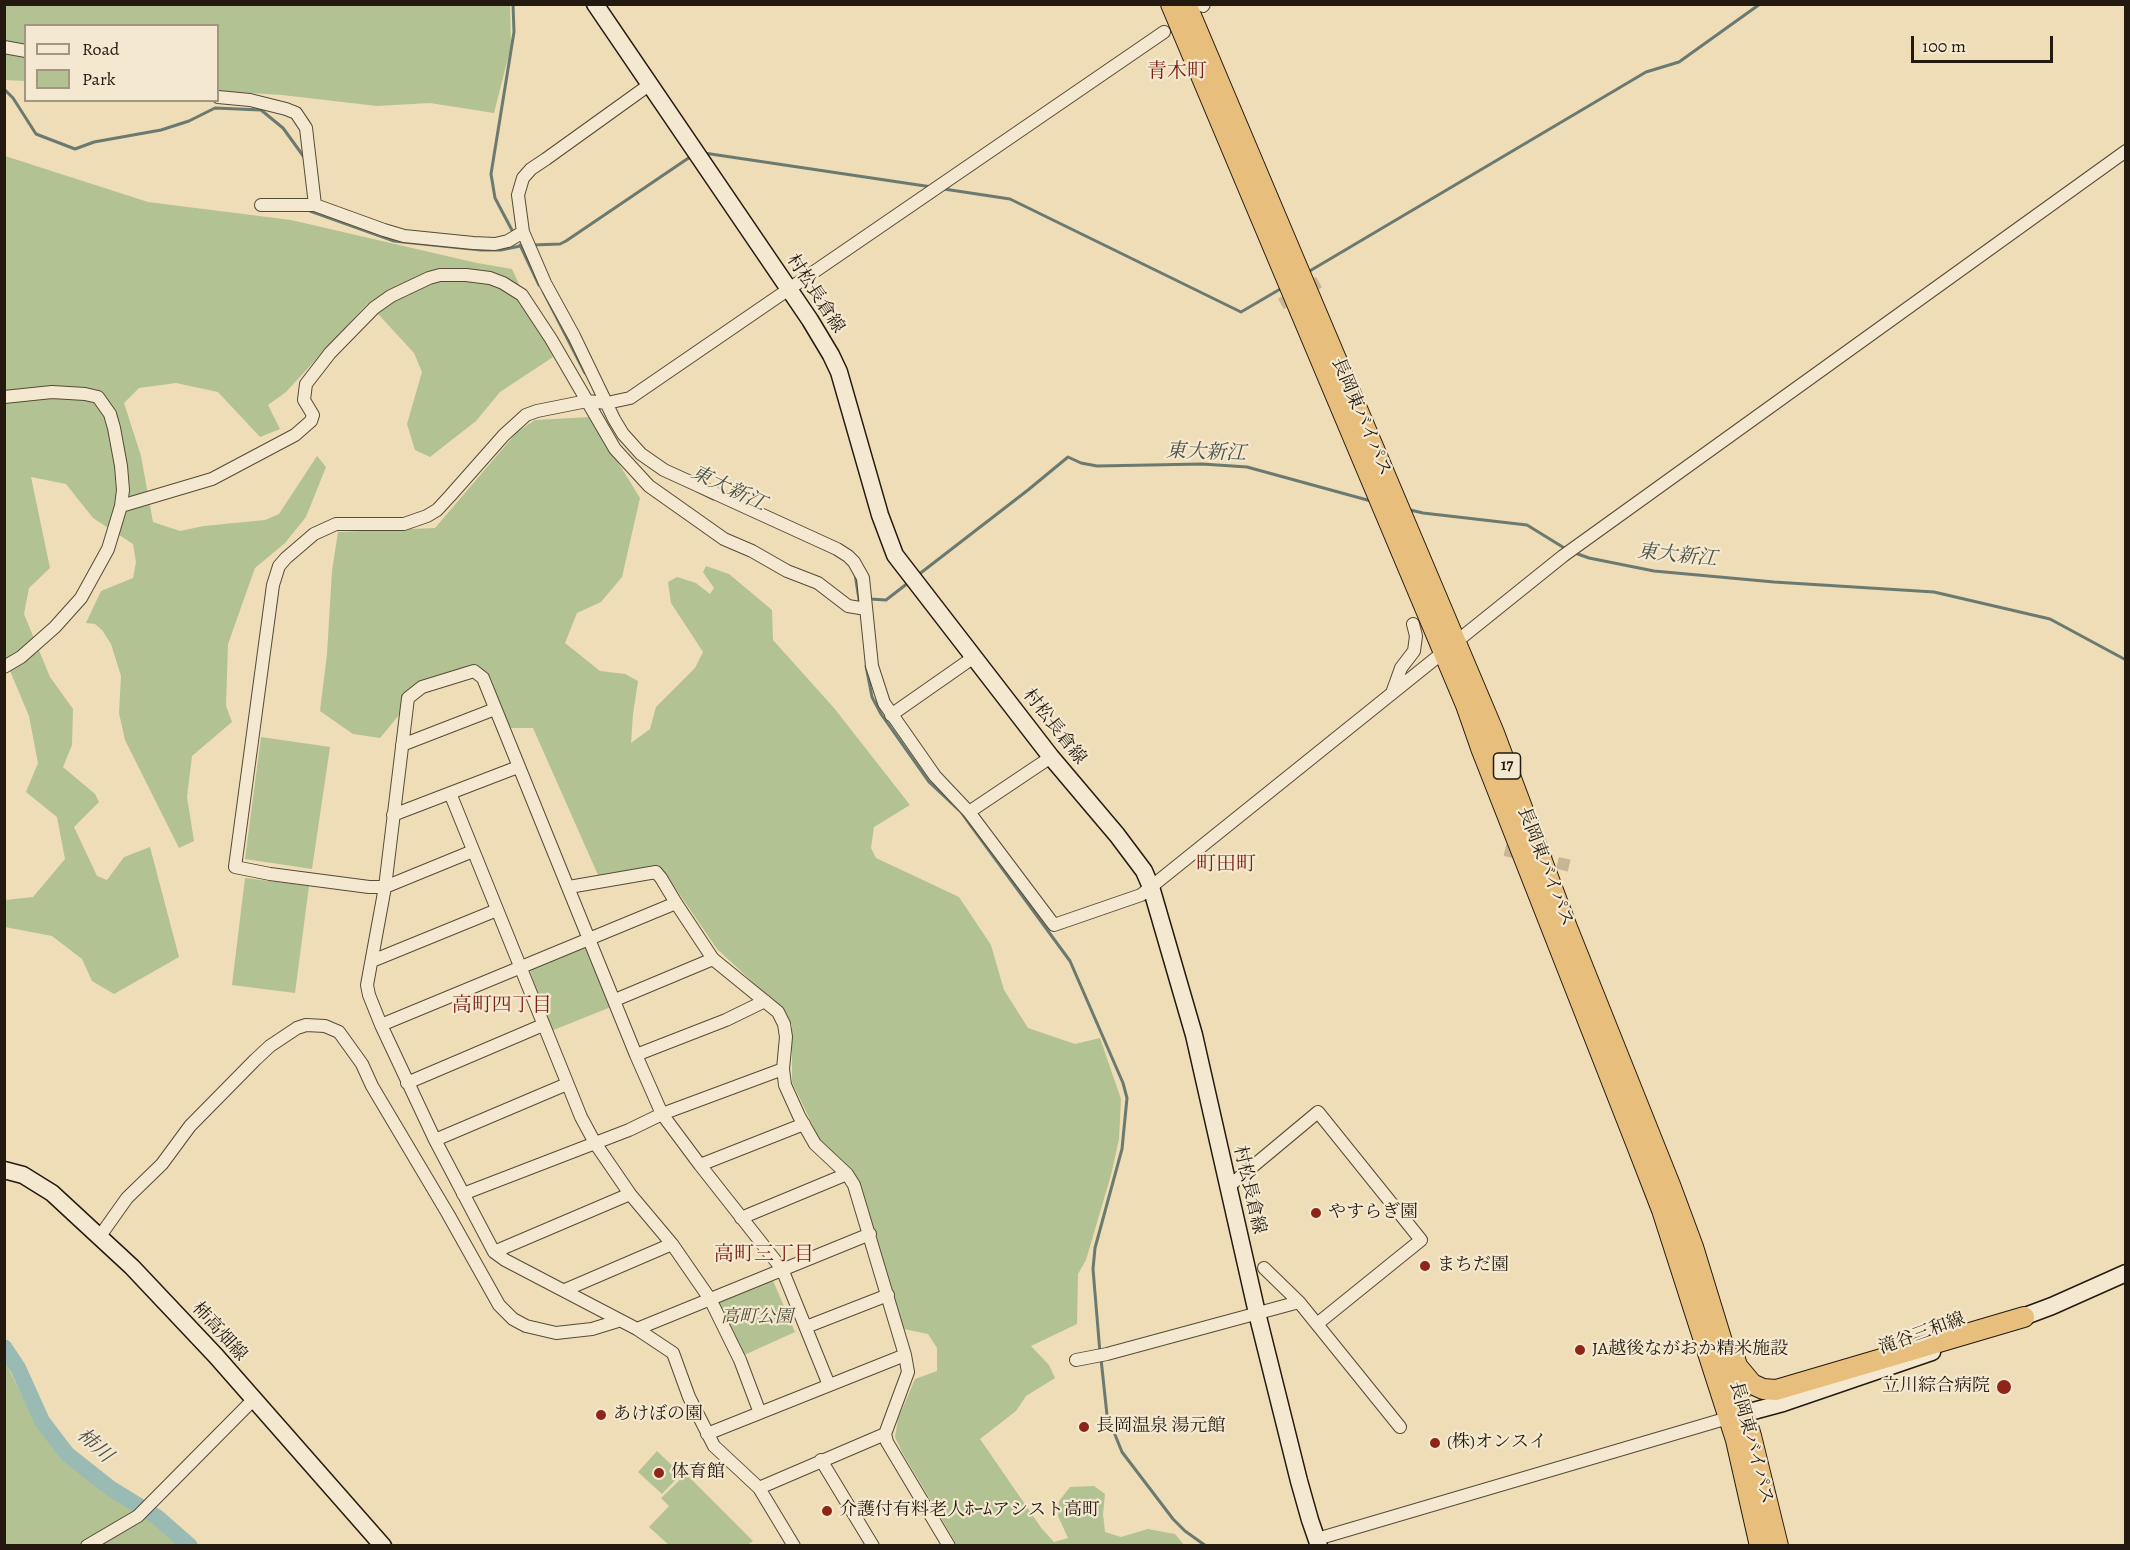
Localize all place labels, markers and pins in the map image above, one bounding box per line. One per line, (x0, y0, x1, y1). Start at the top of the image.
place label: やすらぎ園 (1328, 1202, 1418, 1224)
marker: やすらぎ園 (1309, 1206, 1323, 1220)
place label: まちだ園 (1437, 1255, 1509, 1277)
marker: まちだ園 (1418, 1259, 1432, 1273)
place label: JA越後ながおか精米施設 (1592, 1339, 1788, 1361)
marker: JA越後ながおか精米施設 (1573, 1343, 1587, 1357)
place label: 立川綜合病院 (1882, 1376, 1990, 1398)
marker: 立川綜合病院 (1995, 1378, 2013, 1396)
place label: あけぼの園 (613, 1404, 703, 1426)
marker: あけぼの園 (594, 1408, 608, 1422)
place label: 長岡温泉 湯元館 (1096, 1416, 1226, 1438)
marker: 長岡温泉 湯元館 (1077, 1420, 1091, 1434)
place label: (株)オンスイ (1447, 1432, 1547, 1454)
marker: (株)オンスイ (1428, 1436, 1442, 1450)
place label: 体育館 (671, 1462, 725, 1484)
marker: 体育館 (652, 1466, 666, 1480)
place label: 介護付有料老人ﾎｰﾑアシスト高町 (839, 1500, 1100, 1522)
marker: 介護付有料老人ﾎｰﾑアシスト高町 (820, 1504, 834, 1518)

